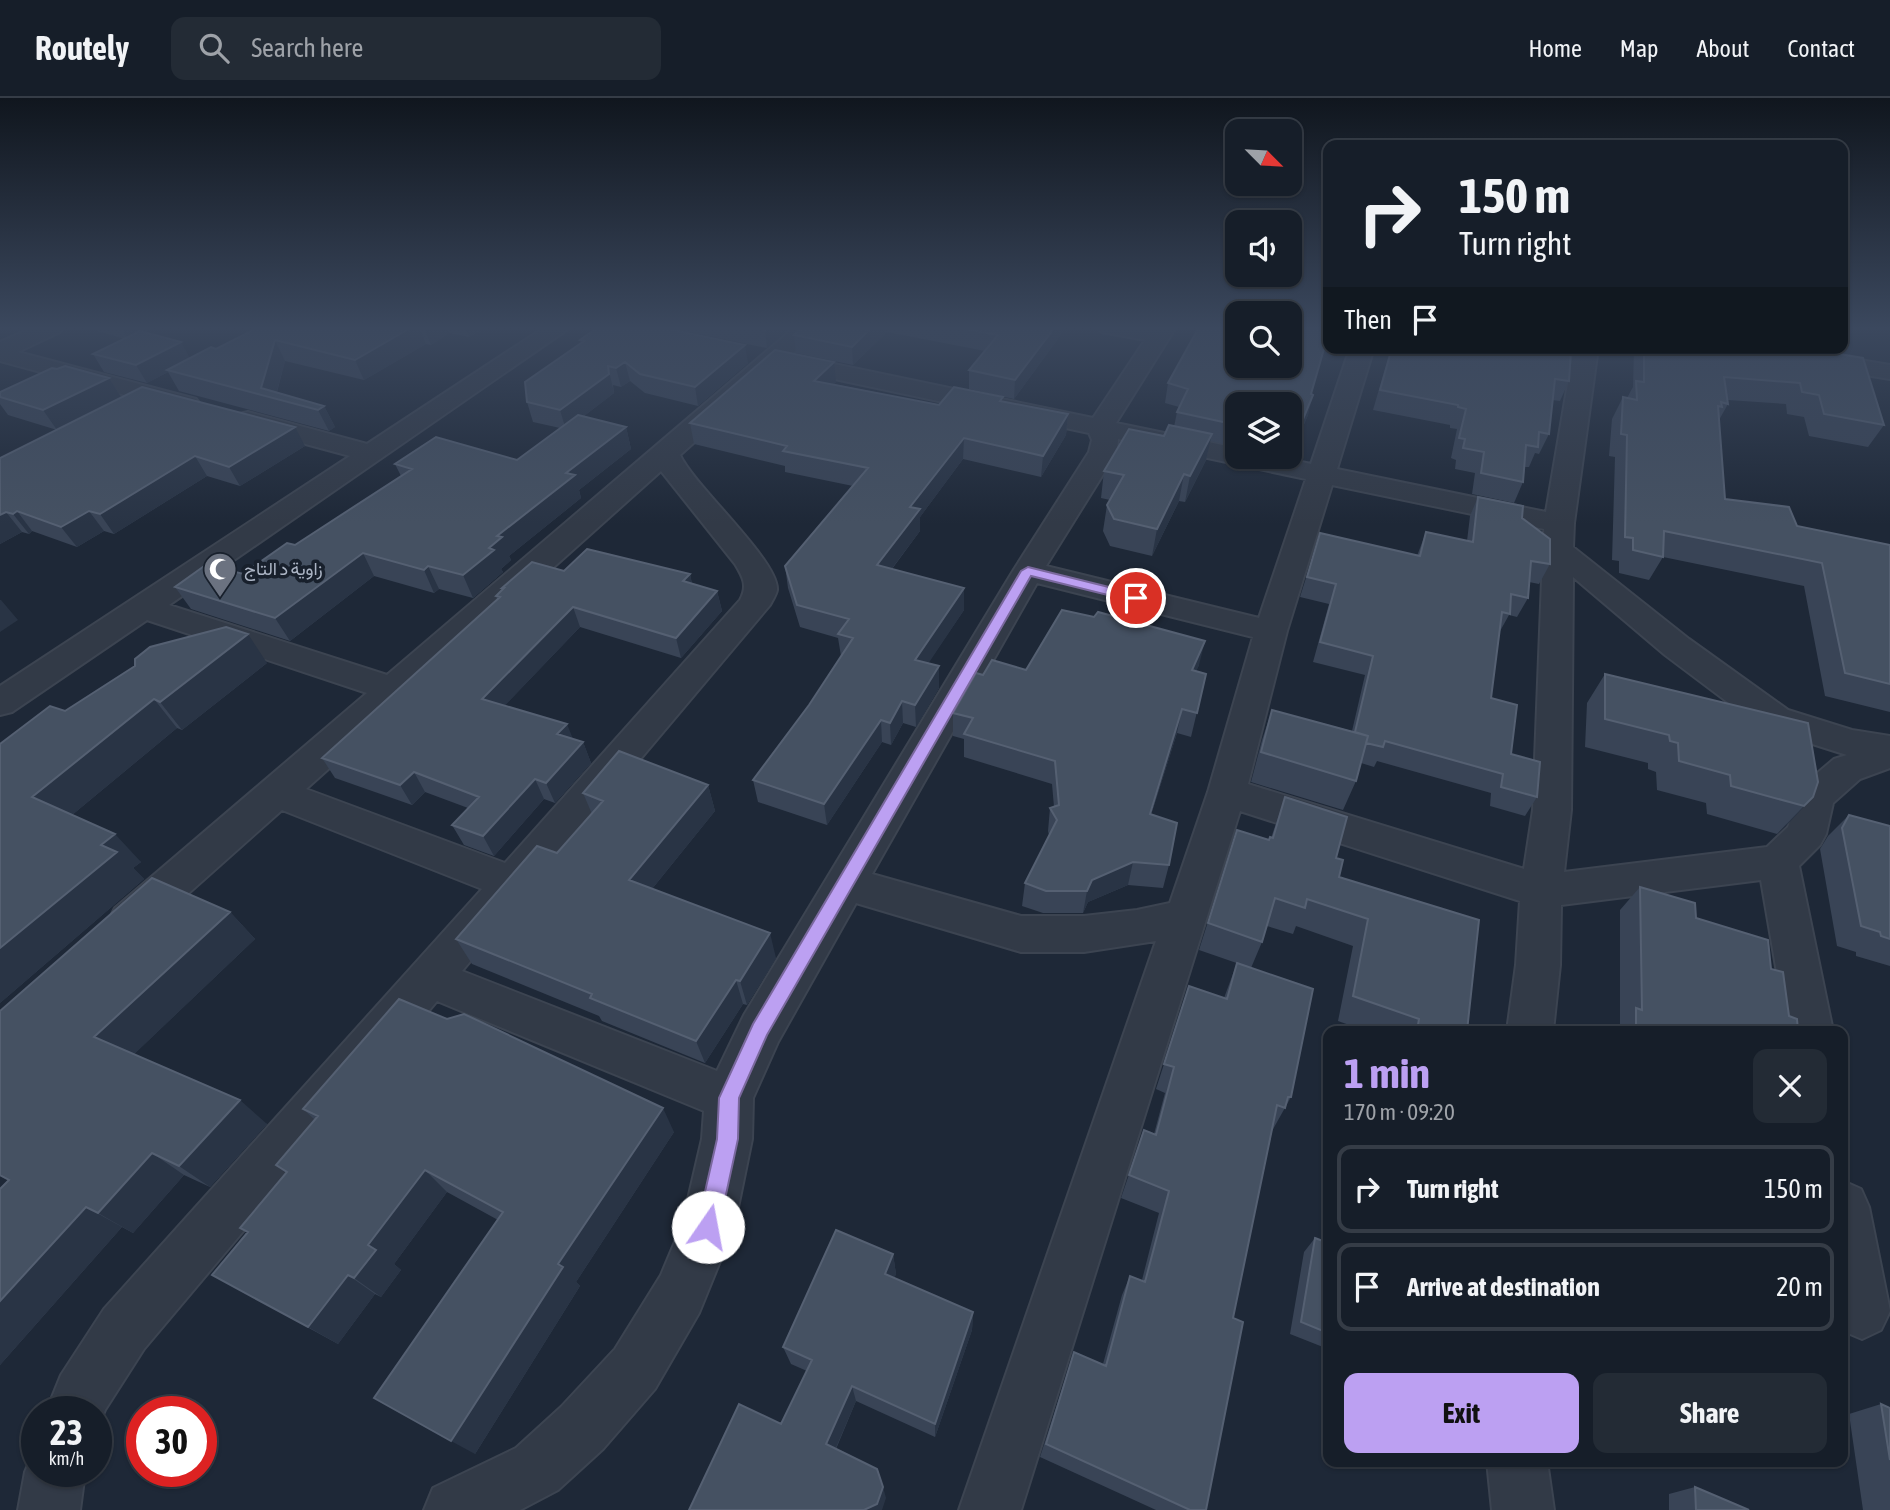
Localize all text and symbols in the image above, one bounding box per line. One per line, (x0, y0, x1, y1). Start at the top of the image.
search box (171, 17, 661, 80)
text: Routely (35, 29, 129, 67)
icon: search (195, 29, 233, 67)
text: Search here (251, 33, 363, 63)
text: Home (1528, 35, 1582, 62)
text: Map (1620, 35, 1658, 62)
text: About (1696, 35, 1749, 62)
text: Contact (1787, 35, 1855, 62)
north arrow (1225, 119, 1302, 196)
map controls (1225, 119, 1302, 469)
text: 150 m (1459, 167, 1570, 223)
icon: right (1344, 168, 1435, 259)
button: sound (1225, 210, 1302, 287)
text: Turn right (1459, 225, 1572, 262)
button: search (1225, 301, 1302, 378)
icon: arrive (1406, 301, 1444, 339)
text: Then (1344, 305, 1392, 335)
button: layers (1225, 392, 1302, 469)
mosque icon: زاوية د التاج (201, 550, 239, 599)
place label: زاوية د التاج (244, 558, 323, 581)
pin (1106, 568, 1166, 628)
icon: arrive (1117, 579, 1155, 617)
text: 1 min (1344, 1049, 1430, 1097)
button: close (1753, 1049, 1827, 1123)
text: 170 m · 09:20 (1344, 1099, 1455, 1125)
icon: right (1348, 1170, 1386, 1208)
text: Turn right (1407, 1174, 1498, 1204)
text: 150 m (1764, 1174, 1823, 1204)
position arrow (671, 1190, 745, 1264)
icon: arrive (1348, 1268, 1386, 1306)
text: Arrive at destination (1407, 1272, 1600, 1302)
text: 20 m (1776, 1272, 1823, 1302)
button: Exit (1344, 1373, 1579, 1453)
button: Share (1593, 1373, 1827, 1453)
speed limit sign: 30 (126, 1396, 217, 1487)
text: 23 (50, 1412, 83, 1452)
text: km/h (49, 1448, 84, 1469)

